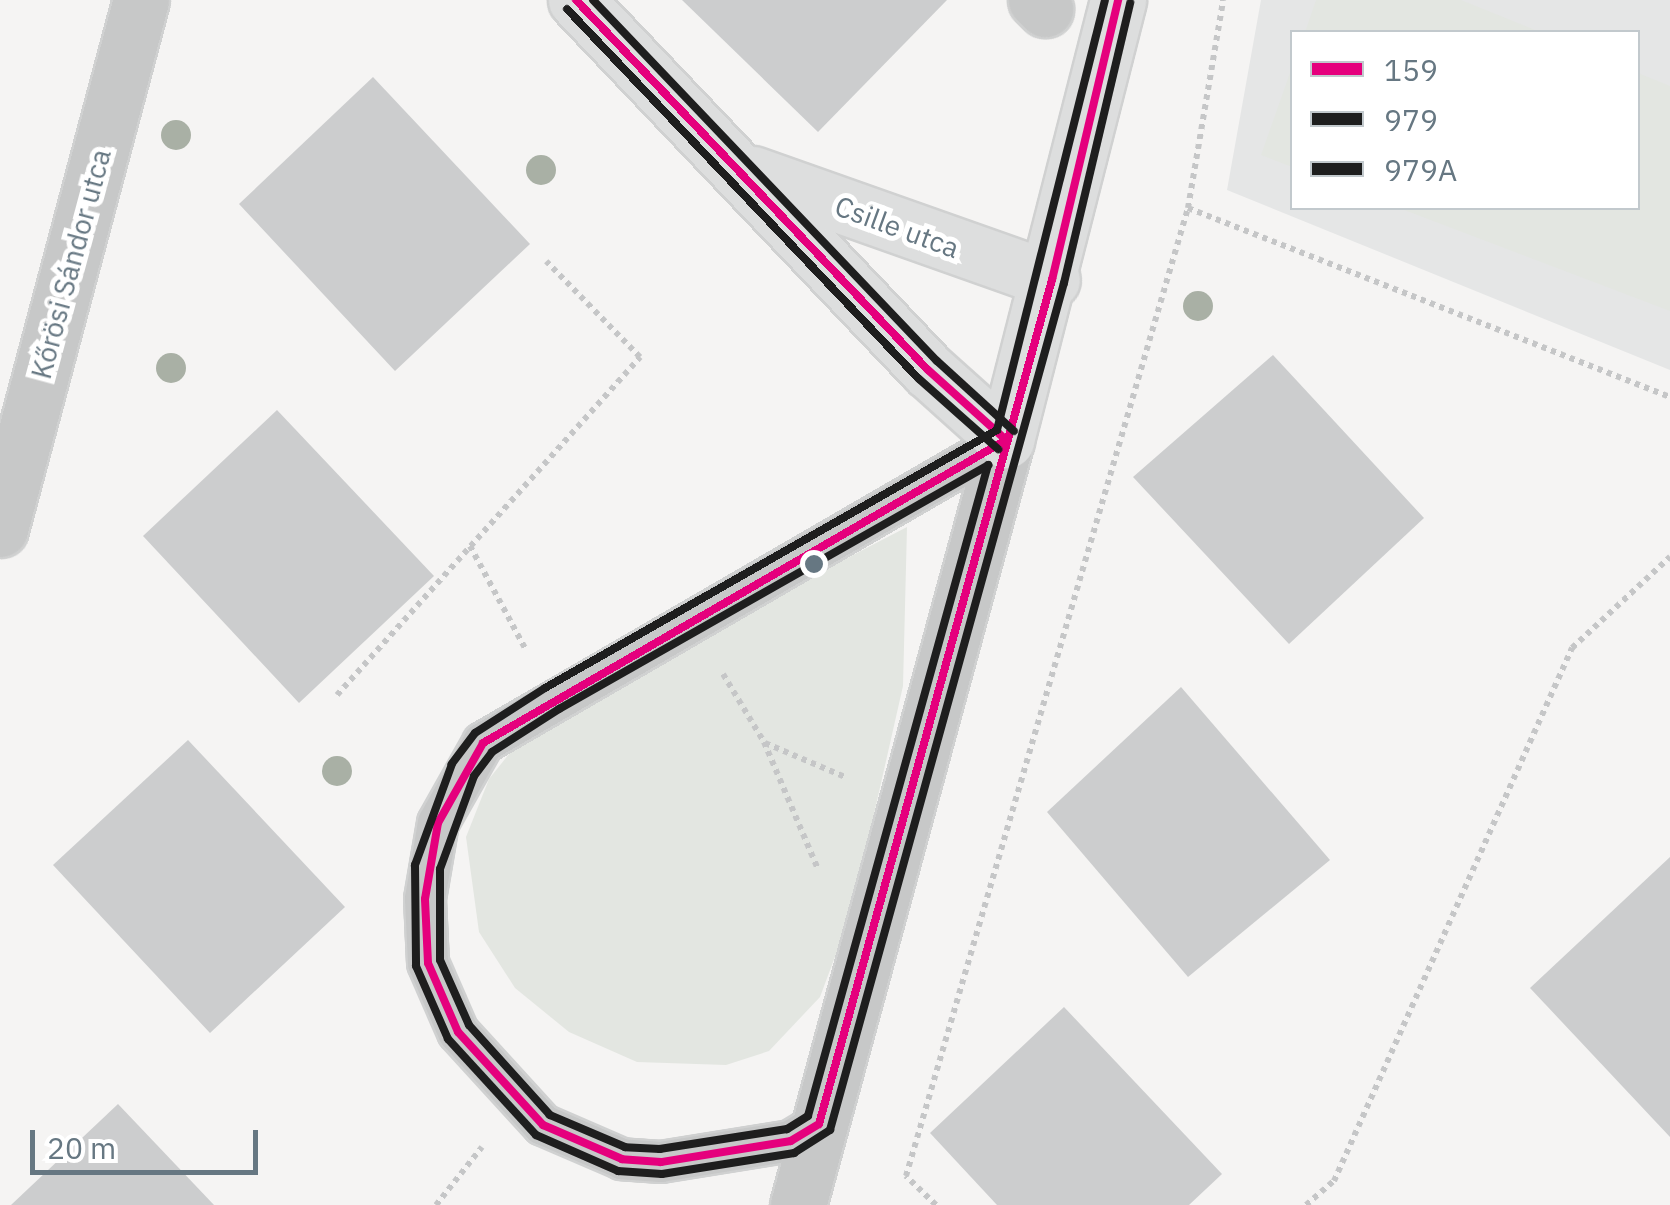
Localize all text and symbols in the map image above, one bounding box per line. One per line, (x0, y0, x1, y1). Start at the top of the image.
legend (1290, 30, 1640, 210)
text: 159 (1384, 50, 1438, 89)
text: 979 (1384, 100, 1438, 139)
street label: Kőrösi Sándor utca (24, 145, 118, 383)
text: 979A (1384, 150, 1457, 189)
street label: Csille utca (830, 189, 964, 265)
unlabelled marker (804, 554, 824, 574)
scale bar (35, 1110, 262, 1172)
text: 20 m (47, 1128, 116, 1167)

